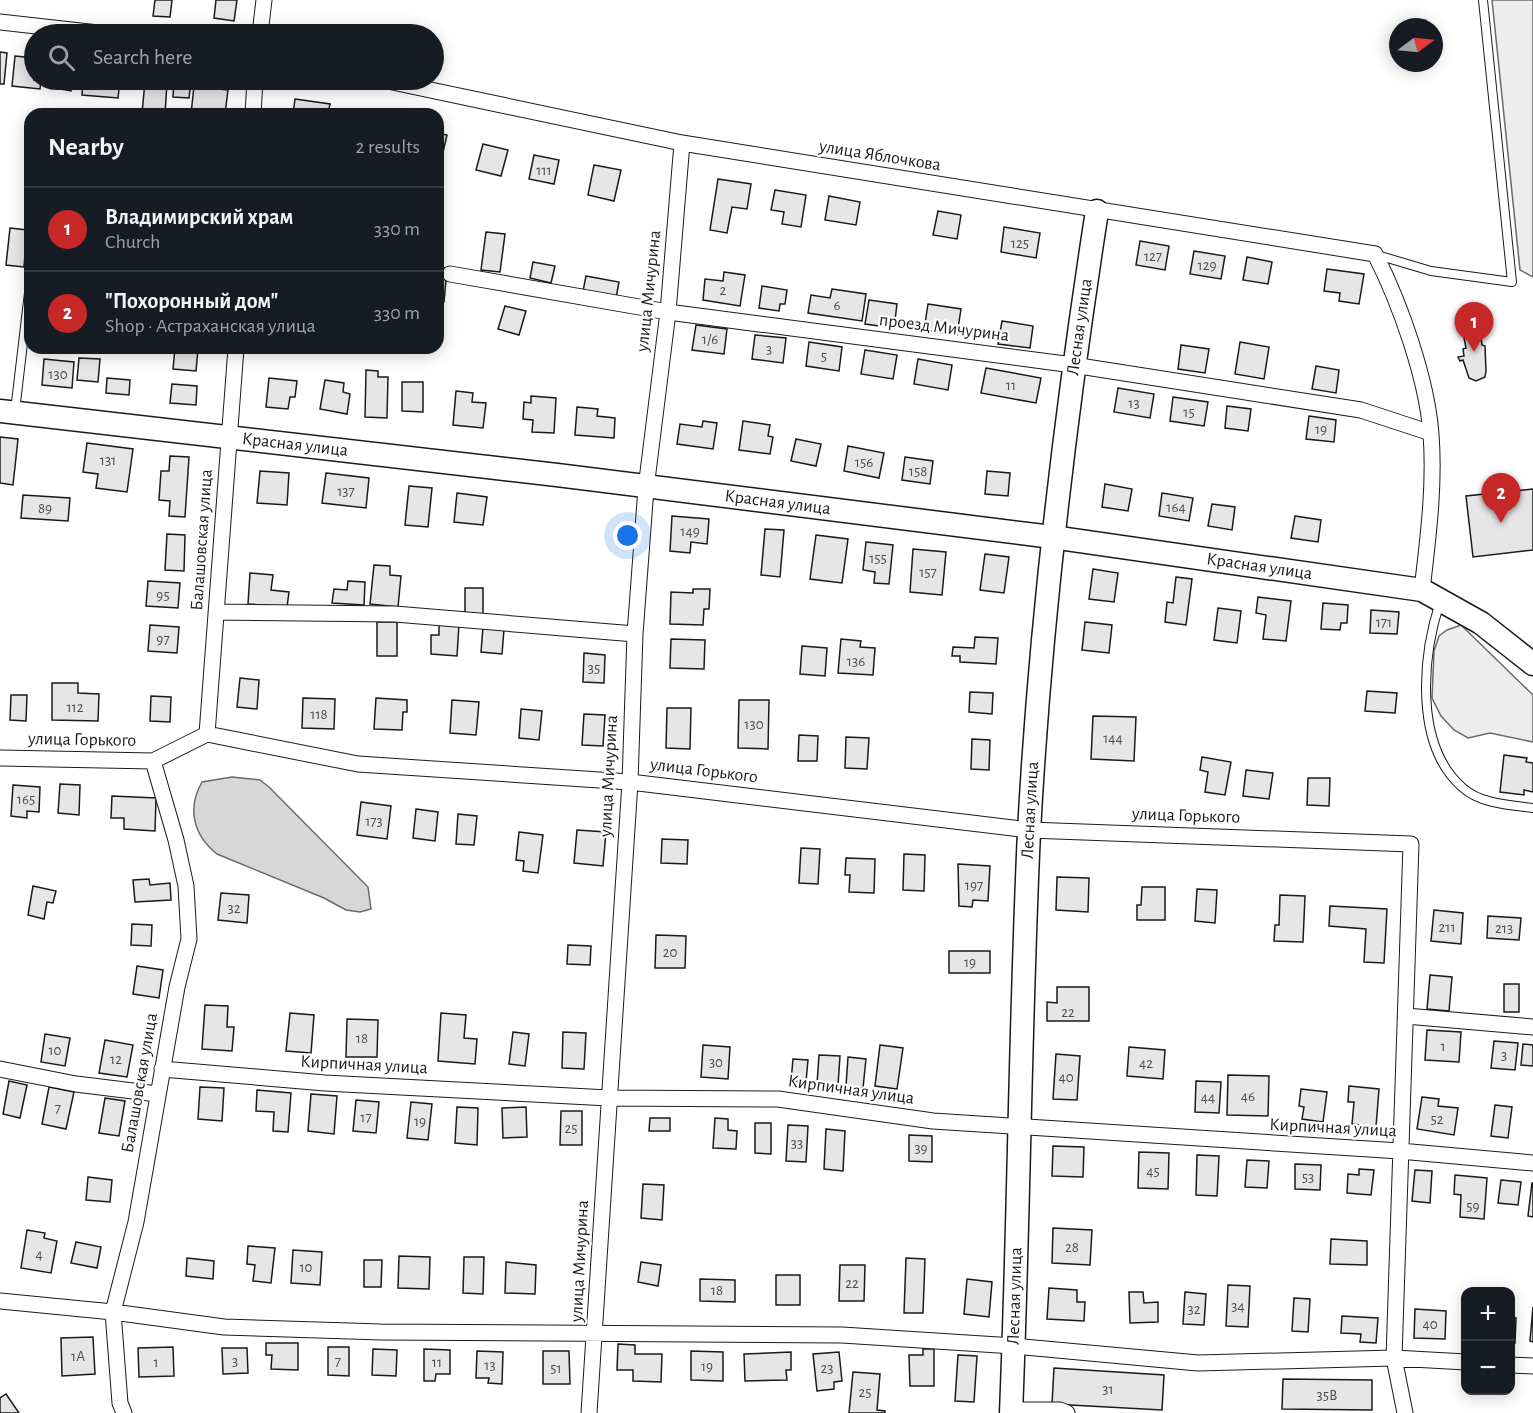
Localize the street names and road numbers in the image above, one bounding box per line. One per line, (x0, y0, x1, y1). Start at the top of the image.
street label: улица Яблочкова (817, 136, 942, 175)
street label: улица Мичурина (634, 229, 664, 354)
street label: Лесная улица (1064, 277, 1096, 377)
street label: проезд Мичурина (878, 311, 1010, 345)
street label: Красная улица (241, 430, 349, 460)
street label: Балашовская улица (188, 469, 216, 611)
street label: Красная улица (724, 487, 832, 518)
street label: Красная улица (1205, 550, 1313, 583)
street label: улица Мичурина (597, 715, 621, 838)
street label: улица Горького (27, 730, 136, 750)
street label: улица Горького (648, 755, 759, 787)
street label: Лесная улица (1019, 761, 1042, 860)
street label: улица Горького (1131, 805, 1240, 827)
street label: Балашовская улица (119, 1012, 161, 1154)
street label: Кирпичная улица (300, 1053, 428, 1077)
street label: Кирпичная улица (787, 1072, 915, 1108)
street label: Кирпичная улица (1269, 1116, 1397, 1140)
street label: улица Мичурина (568, 1200, 592, 1323)
street label: Лесная улица (1005, 1247, 1025, 1345)

